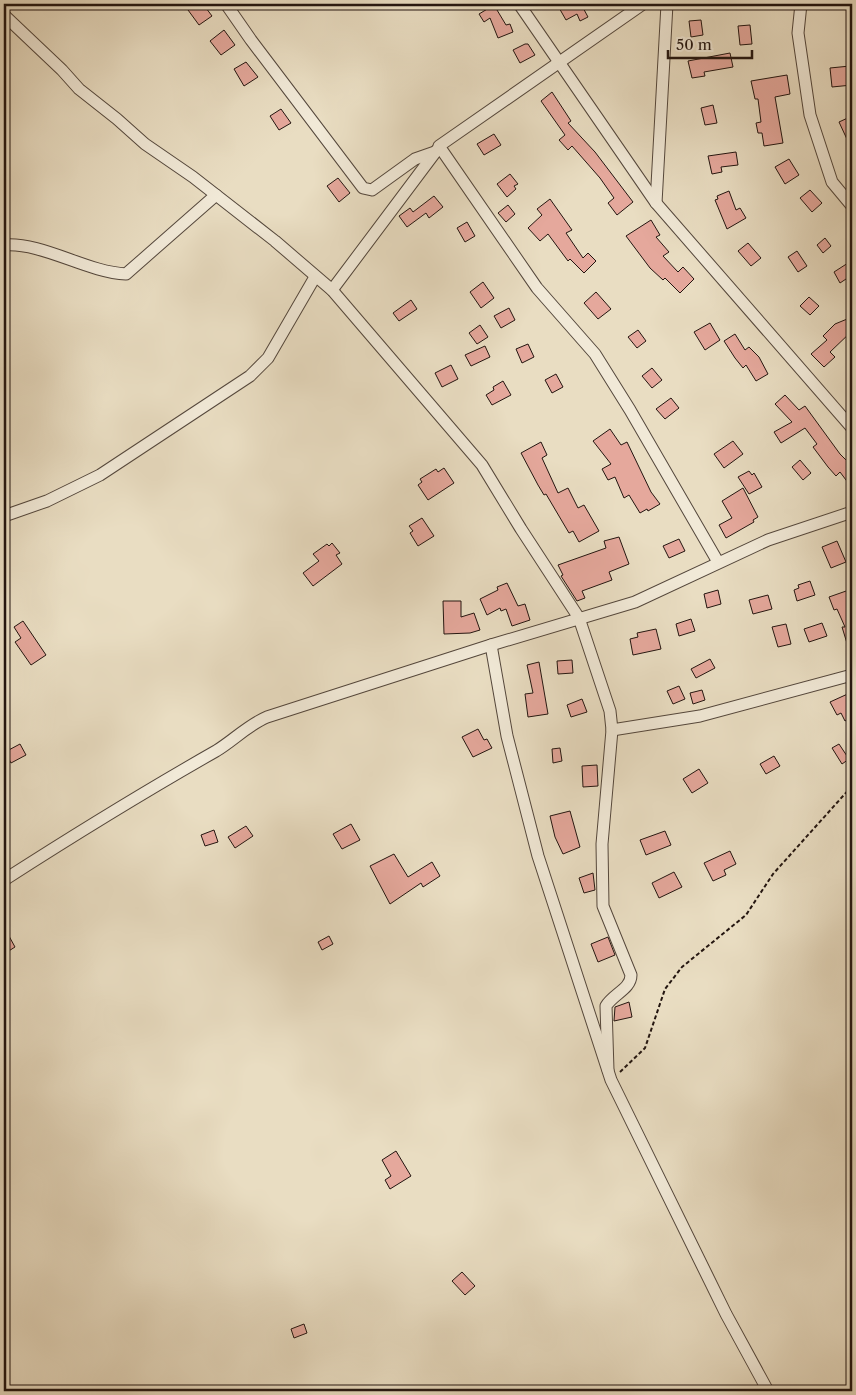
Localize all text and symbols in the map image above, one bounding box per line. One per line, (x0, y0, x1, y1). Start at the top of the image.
scale bar (668, 28, 752, 60)
text: 50 m (676, 35, 712, 54)

